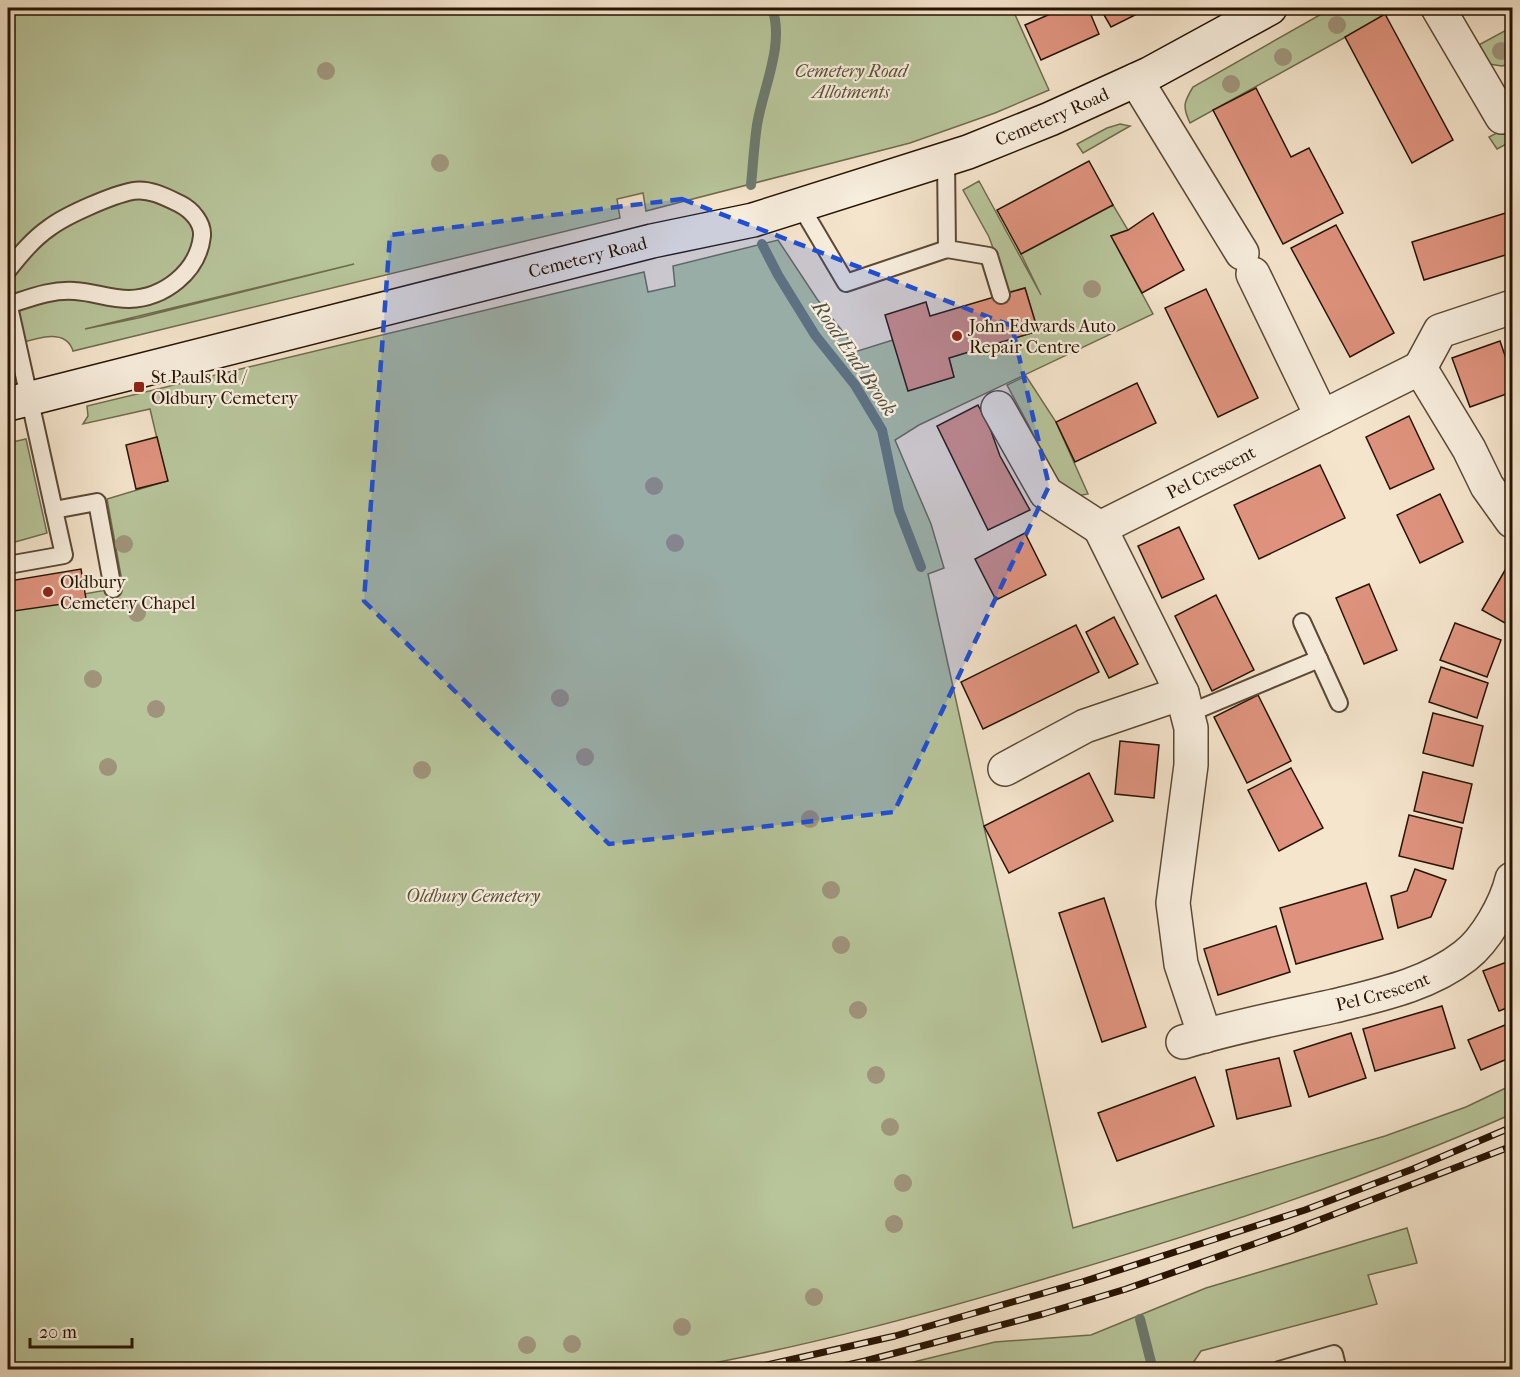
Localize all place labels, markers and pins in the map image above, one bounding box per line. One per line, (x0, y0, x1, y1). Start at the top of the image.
place label: John Edwards Auto Repair Centre (967, 316, 1116, 358)
marker: John Edwards Auto Repair Centre (950, 329, 964, 343)
place label: St Pauls Rd / Oldbury Cemetery (151, 367, 299, 409)
marker: St Pauls Rd / Oldbury Cemetery (132, 380, 146, 394)
place label: Oldbury Cemetery Chapel (60, 572, 195, 614)
marker: Oldbury Cemetery Chapel (41, 585, 55, 599)

